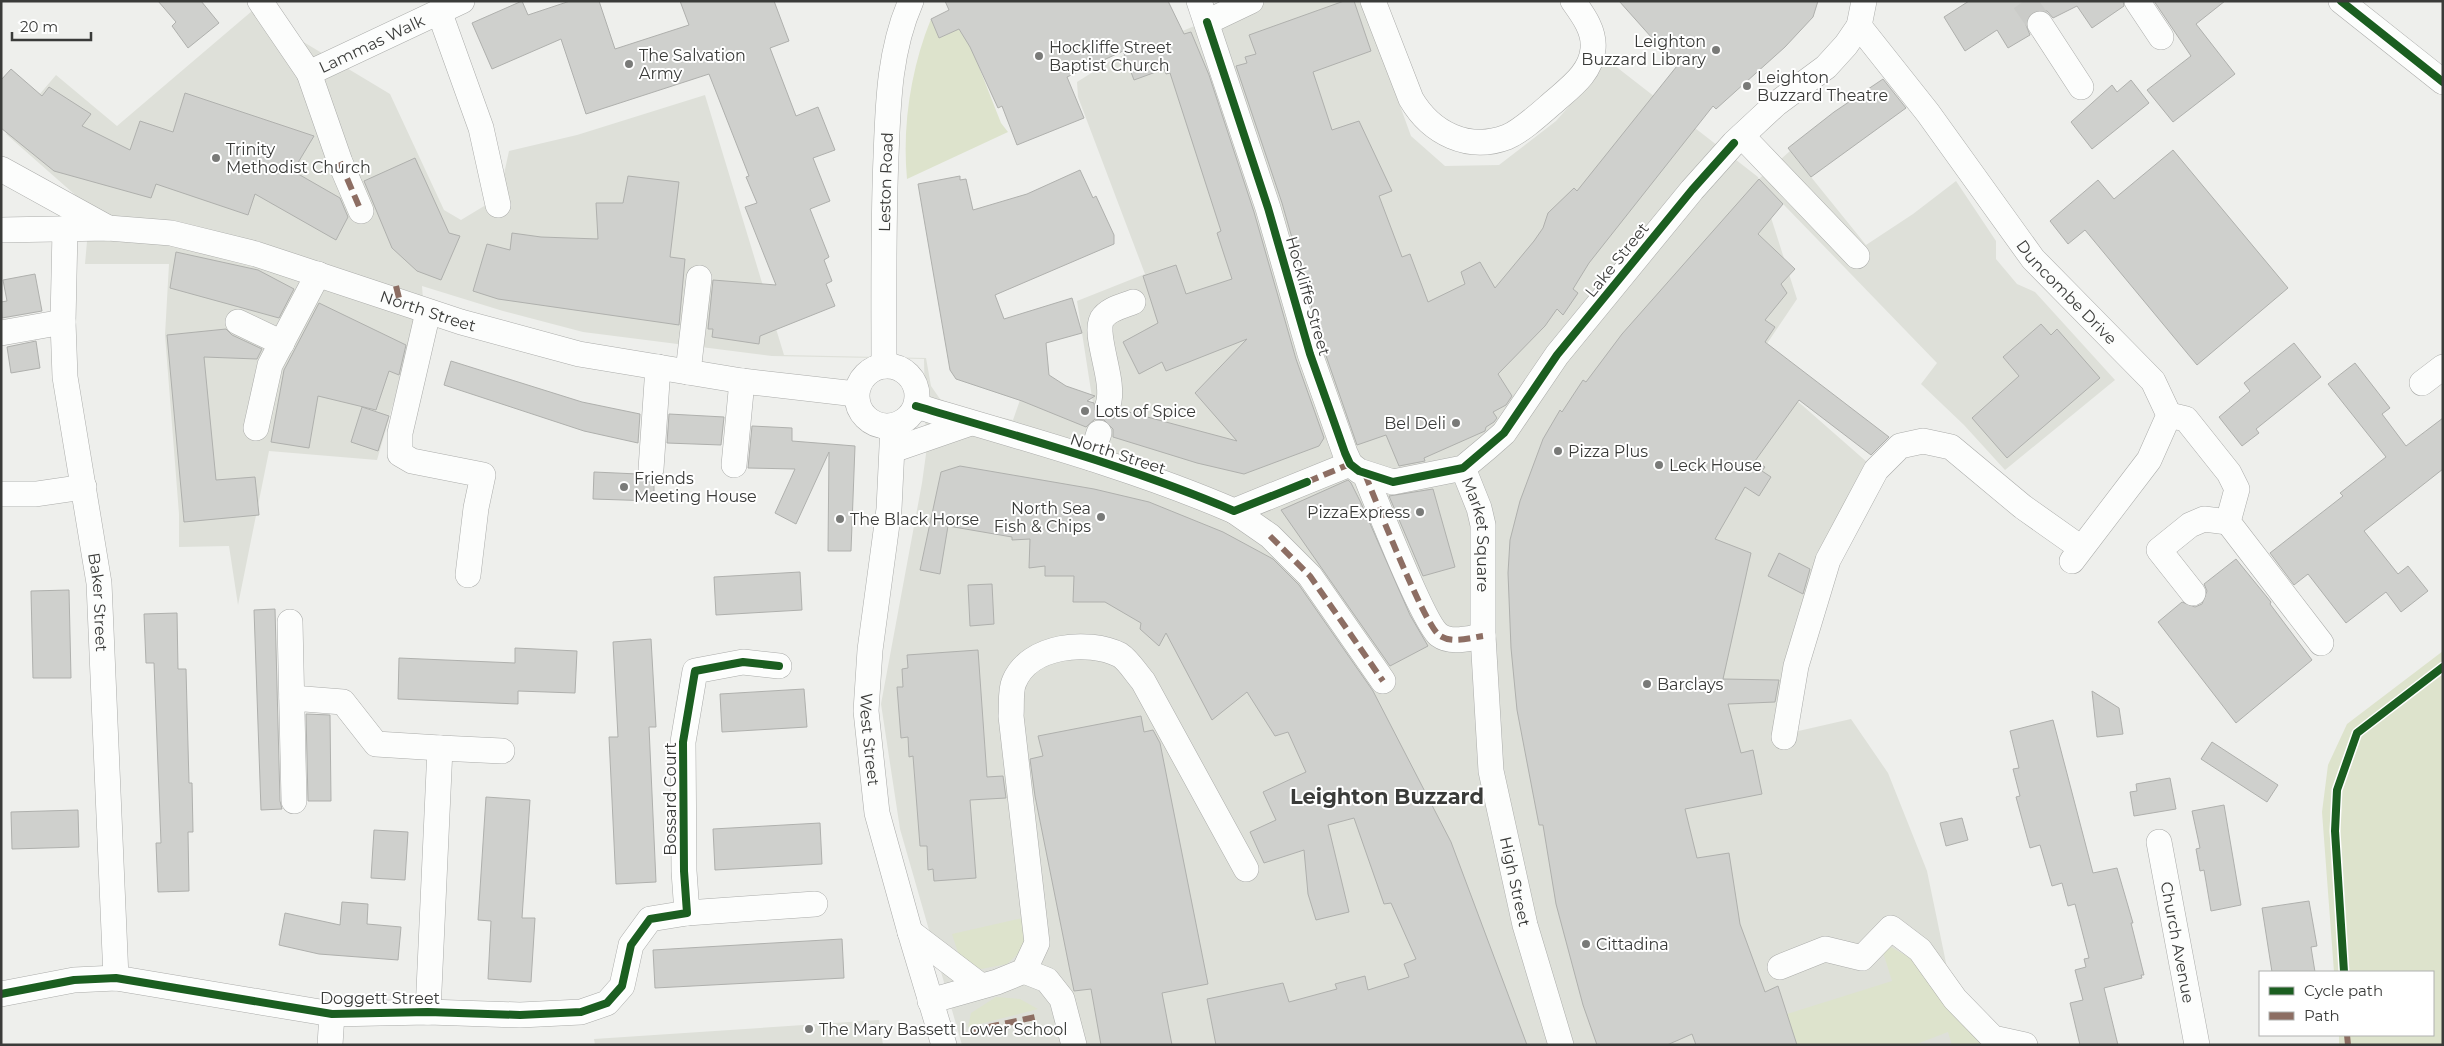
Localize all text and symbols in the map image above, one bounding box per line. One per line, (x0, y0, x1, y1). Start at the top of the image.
scale bar (12, 10, 91, 42)
street label: Lammas Walk (316, 10, 428, 77)
text: 20 m (20, 17, 58, 36)
place label: Leighton Buzzard Library (1581, 32, 1706, 69)
place label: Hockliffe Street Baptist Church (1049, 38, 1173, 75)
marker: Leighton Buzzard Library (1710, 44, 1722, 56)
place label: The Salvation Army (639, 46, 746, 83)
marker: Hockliffe Street Baptist Church (1033, 50, 1045, 62)
marker: The Salvation Army (623, 58, 635, 70)
place label: Leighton Buzzard Theatre (1757, 68, 1888, 105)
marker: Leighton Buzzard Theatre (1741, 80, 1753, 92)
street label: Leston Road (875, 132, 896, 232)
place label: Trinity Methodist Church (226, 140, 371, 177)
marker: Trinity Methodist Church (210, 152, 222, 164)
street label: Lake Street (1581, 219, 1653, 301)
street label: Hockliffe Street (1282, 234, 1334, 358)
street label: Duncombe Drive (2013, 236, 2121, 348)
street label: North Street (378, 286, 479, 335)
place label: Lots of Spice (1095, 402, 1196, 421)
marker: Lots of Spice (1079, 405, 1091, 417)
place label: Bel Deli (1384, 414, 1446, 433)
marker: Bel Deli (1450, 417, 1462, 429)
street label: North Street (1068, 430, 1169, 479)
place label: Pizza Plus (1568, 442, 1648, 461)
marker: Pizza Plus (1552, 445, 1564, 457)
place label: Leck House (1669, 456, 1762, 475)
marker: Leck House (1653, 459, 1665, 471)
place label: Friends Meeting House (634, 469, 757, 506)
street label: Market Square (1458, 474, 1493, 592)
marker: Friends Meeting House (618, 481, 630, 493)
place label: North Sea Fish & Chips (994, 499, 1091, 536)
place label: PizzaExpress (1307, 503, 1410, 522)
marker: PizzaExpress (1414, 506, 1426, 518)
place label: The Black Horse (850, 510, 979, 529)
marker: North Sea Fish & Chips (1095, 511, 1107, 523)
marker: The Black Horse (834, 513, 846, 525)
street label: Baker Street (85, 551, 111, 653)
place label: Barclays (1657, 675, 1724, 694)
marker: Barclays (1641, 678, 1653, 690)
street label: West Street (856, 692, 884, 787)
street label: Bossard Court (661, 742, 680, 856)
district label: Leighton Buzzard (1290, 784, 1484, 809)
street label: High Street (1496, 835, 1535, 929)
street label: Church Avenue (2157, 880, 2198, 1005)
place label: Cittadina (1596, 935, 1669, 954)
marker: Cittadina (1580, 938, 1592, 950)
legend (2259, 971, 2434, 1036)
text: Cycle path (2304, 981, 2383, 1000)
street label: Doggett Street (320, 989, 441, 1008)
text: Path (2304, 1006, 2340, 1025)
place label: The Mary Bassett Lower School (819, 1020, 1068, 1039)
marker: The Mary Bassett Lower School (803, 1023, 815, 1035)

